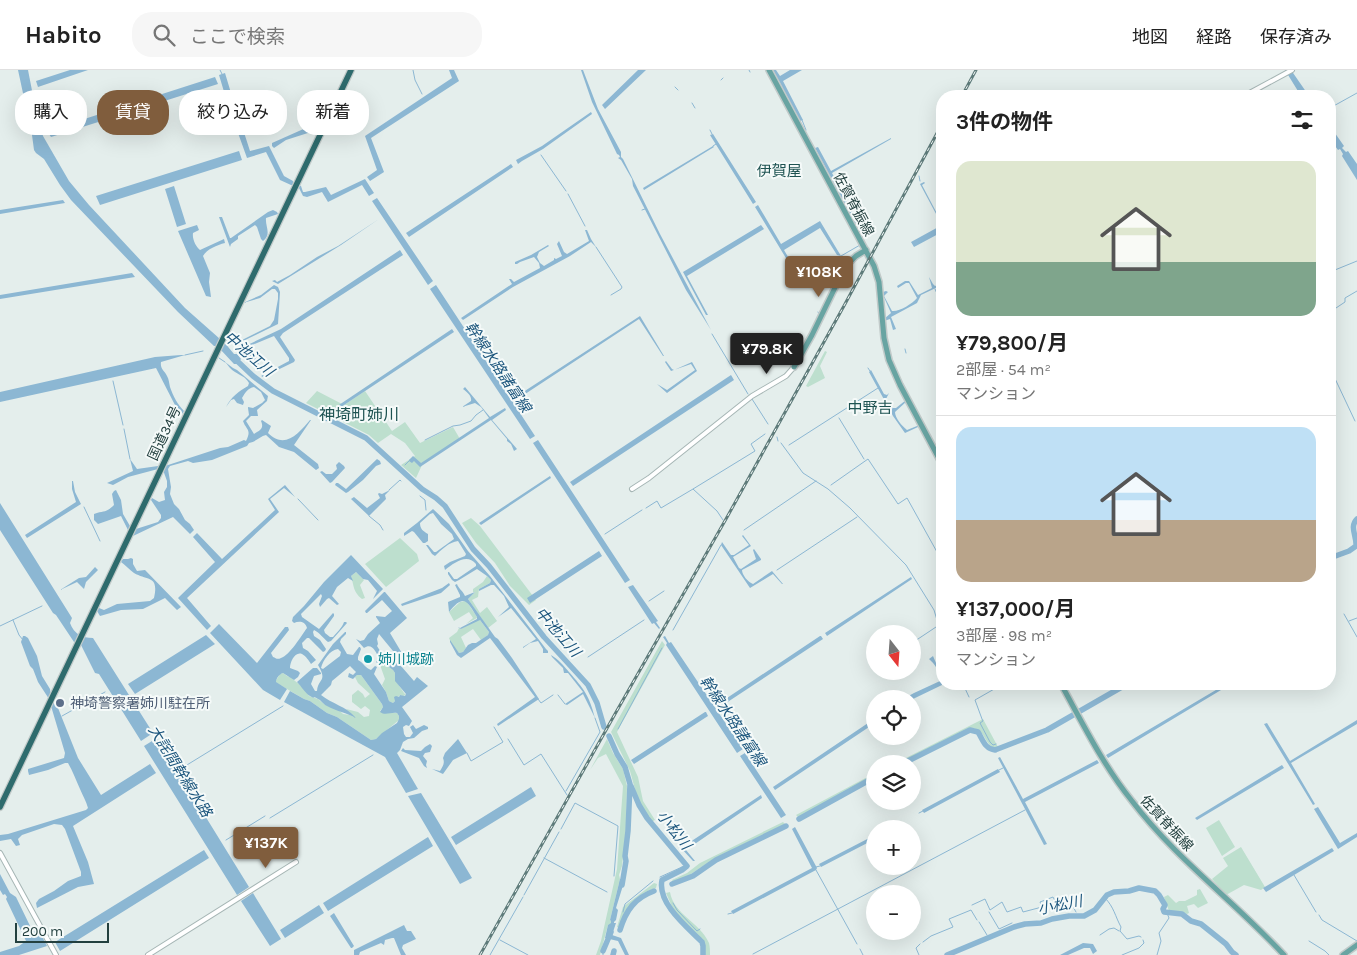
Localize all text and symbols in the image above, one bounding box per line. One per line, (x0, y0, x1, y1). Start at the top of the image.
search box (132, 12, 482, 57)
text: Habito (25, 21, 102, 49)
icon: search (150, 21, 178, 49)
text: ここで検索 (190, 26, 285, 48)
text: 地図 (1132, 26, 1168, 48)
text: 経路 (1196, 26, 1232, 48)
text: 保存済み (1260, 26, 1332, 48)
chip: 購入 (15, 90, 87, 135)
chip: 賃貸 (97, 90, 169, 135)
chip: 絞り込み (179, 90, 287, 135)
chip: 新着 (297, 90, 369, 135)
icon: filters (1288, 106, 1316, 134)
text: 3件の物件 (956, 110, 1053, 134)
district label: 伊賀屋 (756, 162, 802, 180)
street label: 佐賀脊振線 (830, 169, 877, 239)
icon: home (1091, 194, 1181, 284)
pin: ¥108K (784, 256, 854, 298)
text: ¥108K (796, 262, 842, 281)
water label: 幹線水路諸富線 (461, 318, 536, 417)
water label: 中池江川 (220, 328, 279, 382)
text: ¥79,800/月 (956, 331, 1068, 355)
pin: ¥79.8K (726, 332, 808, 375)
text: ¥79.8K (741, 339, 793, 358)
text: 2部屋 · 54 m² (956, 360, 1051, 379)
text: マンション (956, 384, 1036, 403)
district label: 中野吉 (847, 399, 893, 417)
street label: 国道34号 (144, 403, 184, 463)
district label: 神埼町姉川 (319, 405, 399, 424)
icon: home (1091, 459, 1181, 549)
text: ¥137,000/月 (956, 597, 1075, 621)
water label: 中池江川 (532, 603, 586, 662)
north arrow (866, 625, 921, 680)
map controls (866, 625, 921, 940)
text: 3部屋 · 98 m² (956, 626, 1052, 645)
text: マンション (956, 650, 1036, 669)
place label: 姉川城跡 (378, 651, 434, 668)
marker: 姉川城跡 (362, 653, 374, 665)
water label: 幹線水路諸富線 (696, 672, 771, 771)
button: locate (866, 690, 921, 745)
place label: 神埼警察署姉川駐在所 (70, 695, 210, 712)
marker: 神埼警察署姉川駐在所 (54, 697, 66, 709)
water label: 大詫間幹線水路 (145, 722, 217, 822)
button: layers (866, 755, 921, 810)
street label: 佐賀脊振線 (1137, 792, 1197, 855)
water label: 小松川 (653, 807, 696, 855)
button: + (866, 820, 921, 875)
pin: ¥137K (231, 826, 301, 869)
text: ¥137K (244, 833, 288, 852)
button: − (866, 885, 921, 940)
water label: 小松川 (1036, 891, 1086, 918)
scale bar (15, 920, 109, 943)
text: 200 m (22, 923, 63, 940)

